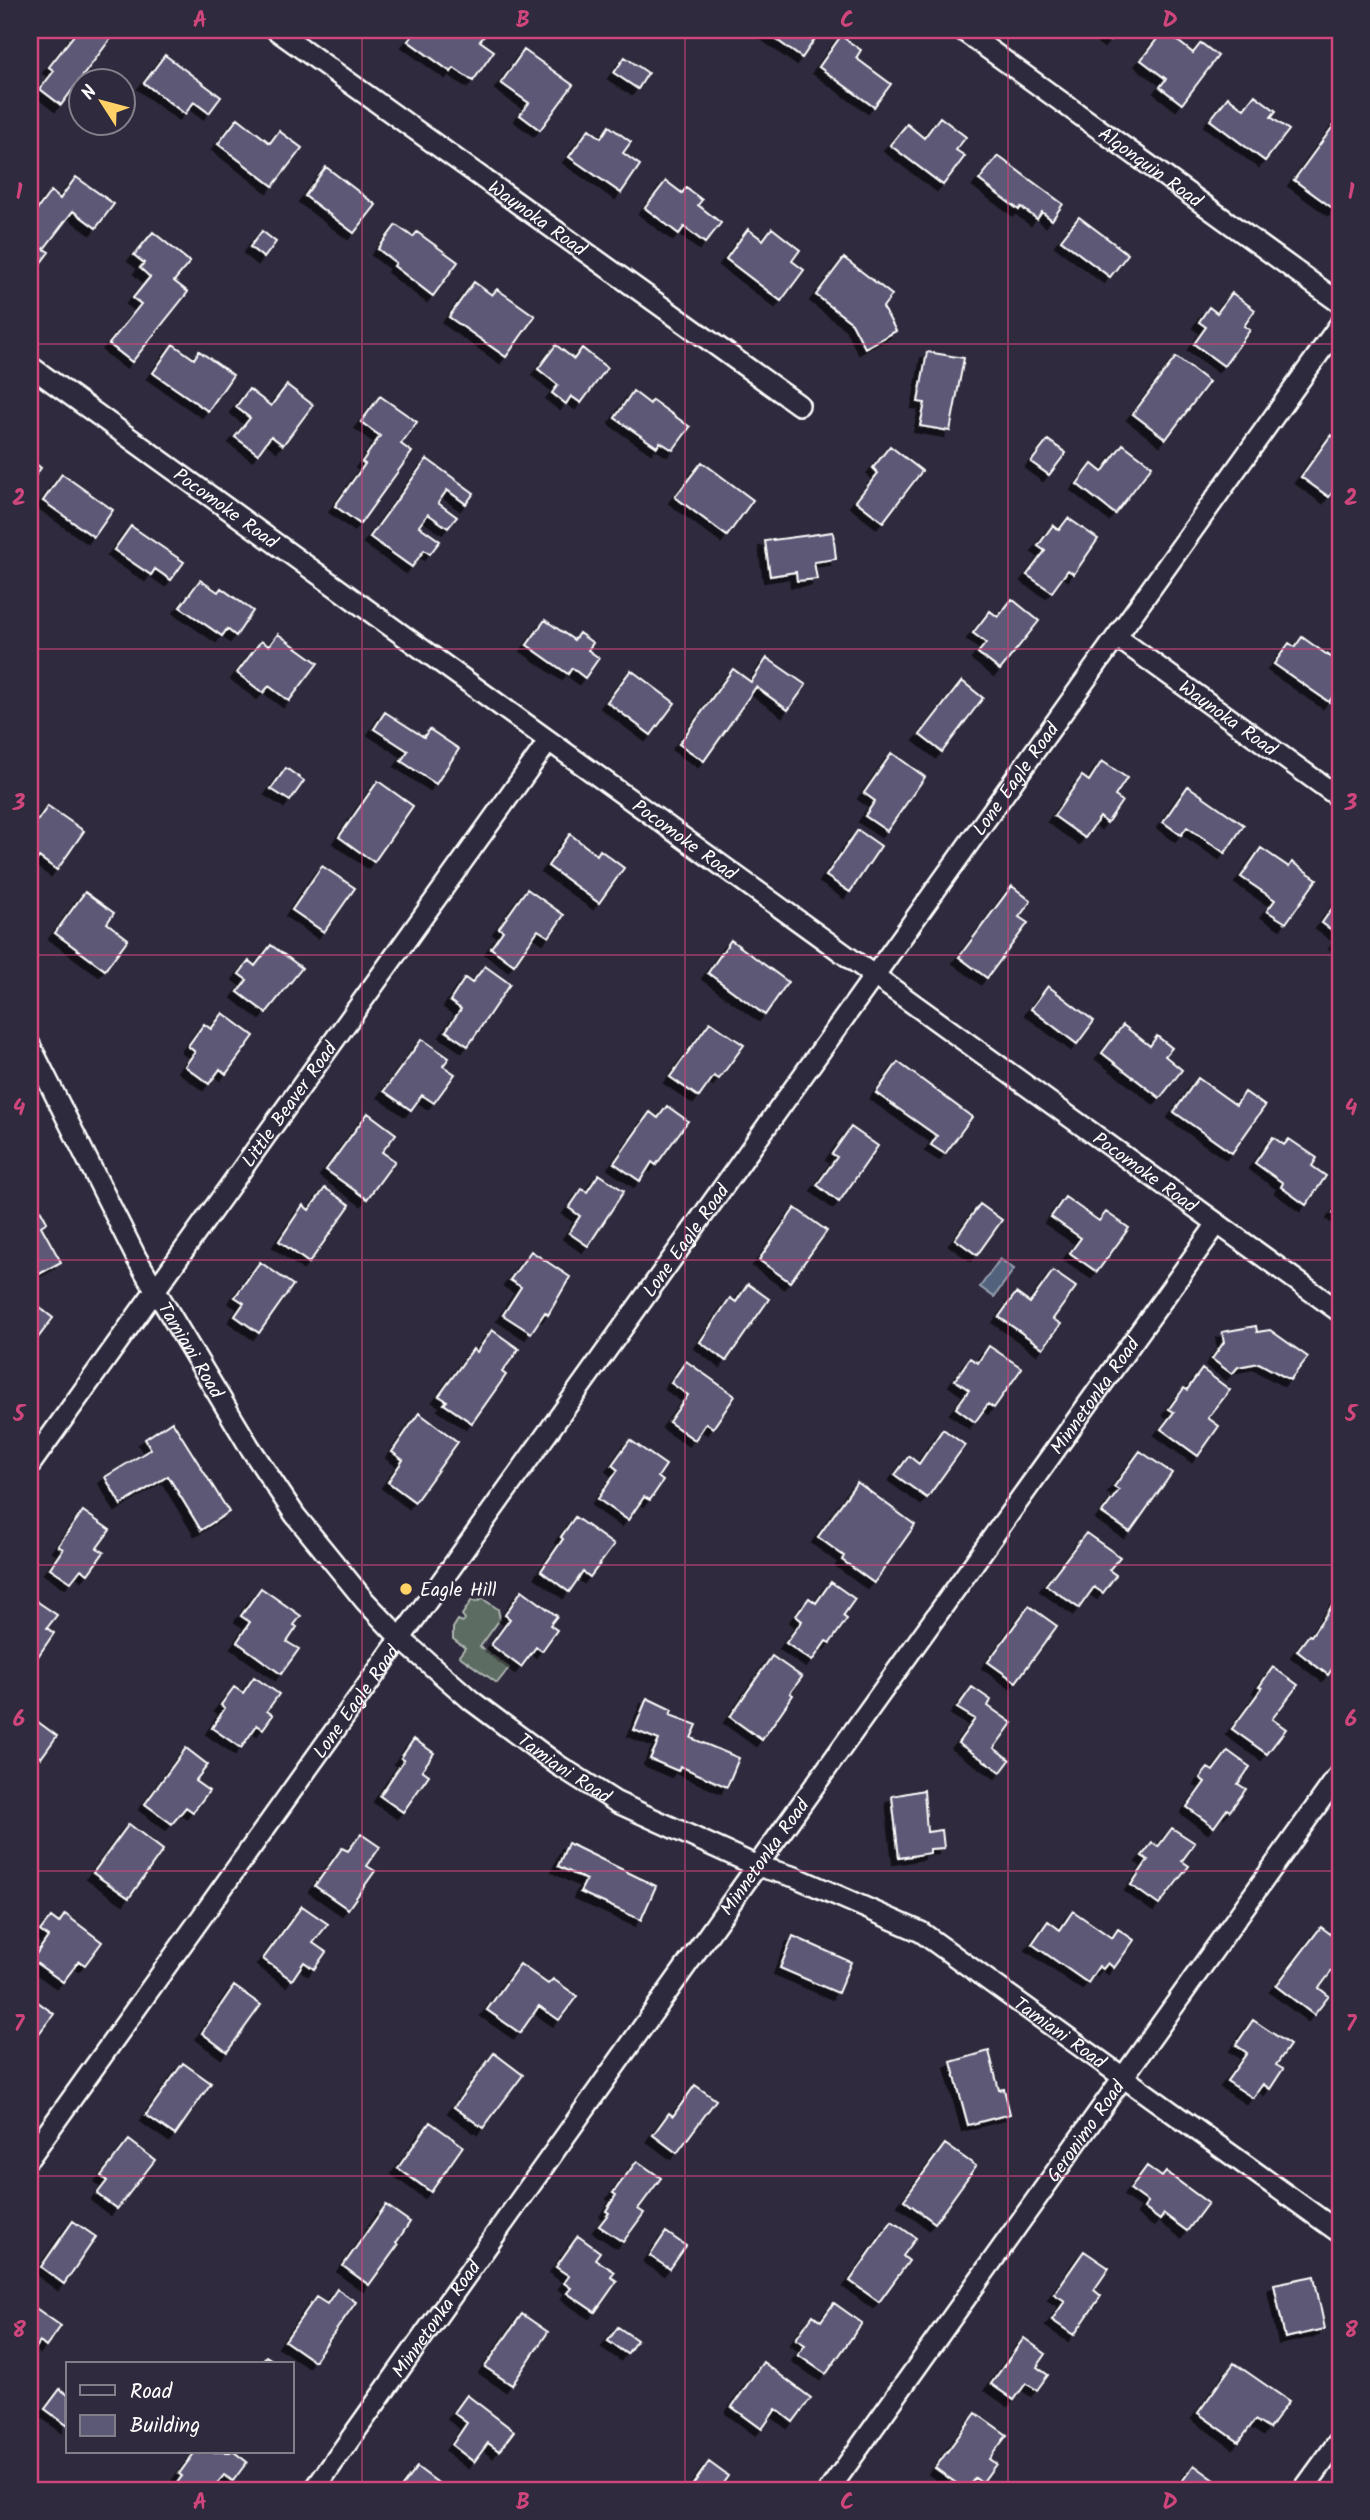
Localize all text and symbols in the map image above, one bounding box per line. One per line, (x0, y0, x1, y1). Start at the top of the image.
text: A (193, 3, 207, 39)
text: B (516, 3, 530, 39)
text: C (840, 3, 854, 39)
text: D (1162, 3, 1178, 39)
north arrow (66, 66, 136, 136)
text: N (74, 80, 106, 107)
street label: Algonquin Road (1091, 120, 1209, 216)
street label: Waynoka Road (481, 174, 592, 265)
text: 1 (16, 175, 23, 211)
text: 1 (1348, 175, 1355, 211)
street label: Pocomoke Road (166, 461, 284, 558)
text: 2 (12, 481, 26, 517)
text: 2 (1344, 481, 1358, 517)
street label: Waynoka Road (1172, 673, 1283, 765)
street label: Lone Eagle Road (966, 717, 1068, 843)
text: 3 (12, 786, 26, 822)
text: 3 (1344, 786, 1358, 822)
street label: Pocomoke Road (625, 793, 743, 889)
street label: Little Beaver Road (235, 1036, 346, 1174)
text: 4 (13, 1091, 26, 1127)
text: 4 (1345, 1091, 1358, 1127)
street label: Pocomoke Road (1086, 1125, 1203, 1222)
street label: Lone Eagle Road (636, 1178, 738, 1304)
street label: Tamiani Road (149, 1297, 231, 1405)
street label: Minnetonka Road (1043, 1331, 1148, 1462)
text: 5 (12, 1397, 27, 1433)
text: 5 (1344, 1397, 1359, 1433)
place label: Eagle Hill (420, 1576, 497, 1606)
marker: Eagle Hill (398, 1581, 414, 1597)
street label: Lone Eagle Road (306, 1639, 409, 1766)
text: 6 (13, 1702, 25, 1738)
text: 6 (1345, 1702, 1357, 1738)
street label: Tamiani Road (510, 1727, 617, 1813)
street label: Minnetonka Road (713, 1792, 818, 1923)
street label: Tamiani Road (1006, 1990, 1112, 2078)
text: 7 (14, 2007, 26, 2043)
text: 7 (1346, 2007, 1358, 2043)
street label: Geronimo Road (1040, 2074, 1134, 2189)
street label: Minnetonka Road (385, 2255, 490, 2385)
text: 8 (12, 2313, 26, 2349)
text: 8 (1344, 2313, 1358, 2349)
legend (66, 2362, 294, 2454)
text: Road (130, 2376, 173, 2409)
text: Building (130, 2410, 200, 2443)
text: A (193, 2485, 207, 2520)
text: B (516, 2485, 530, 2520)
text: C (840, 2485, 854, 2520)
text: D (1162, 2485, 1178, 2520)

